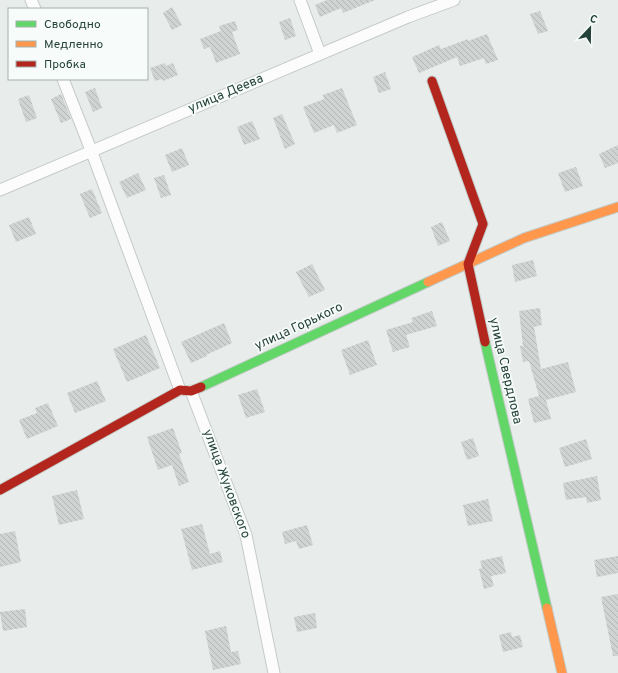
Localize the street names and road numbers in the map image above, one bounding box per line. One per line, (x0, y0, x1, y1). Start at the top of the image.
street label: улица Деева (186, 71, 266, 117)
street label: улица Горького (252, 300, 346, 354)
street label: улица Свердлова (485, 316, 525, 426)
street label: улица Жуковского (199, 427, 253, 541)

